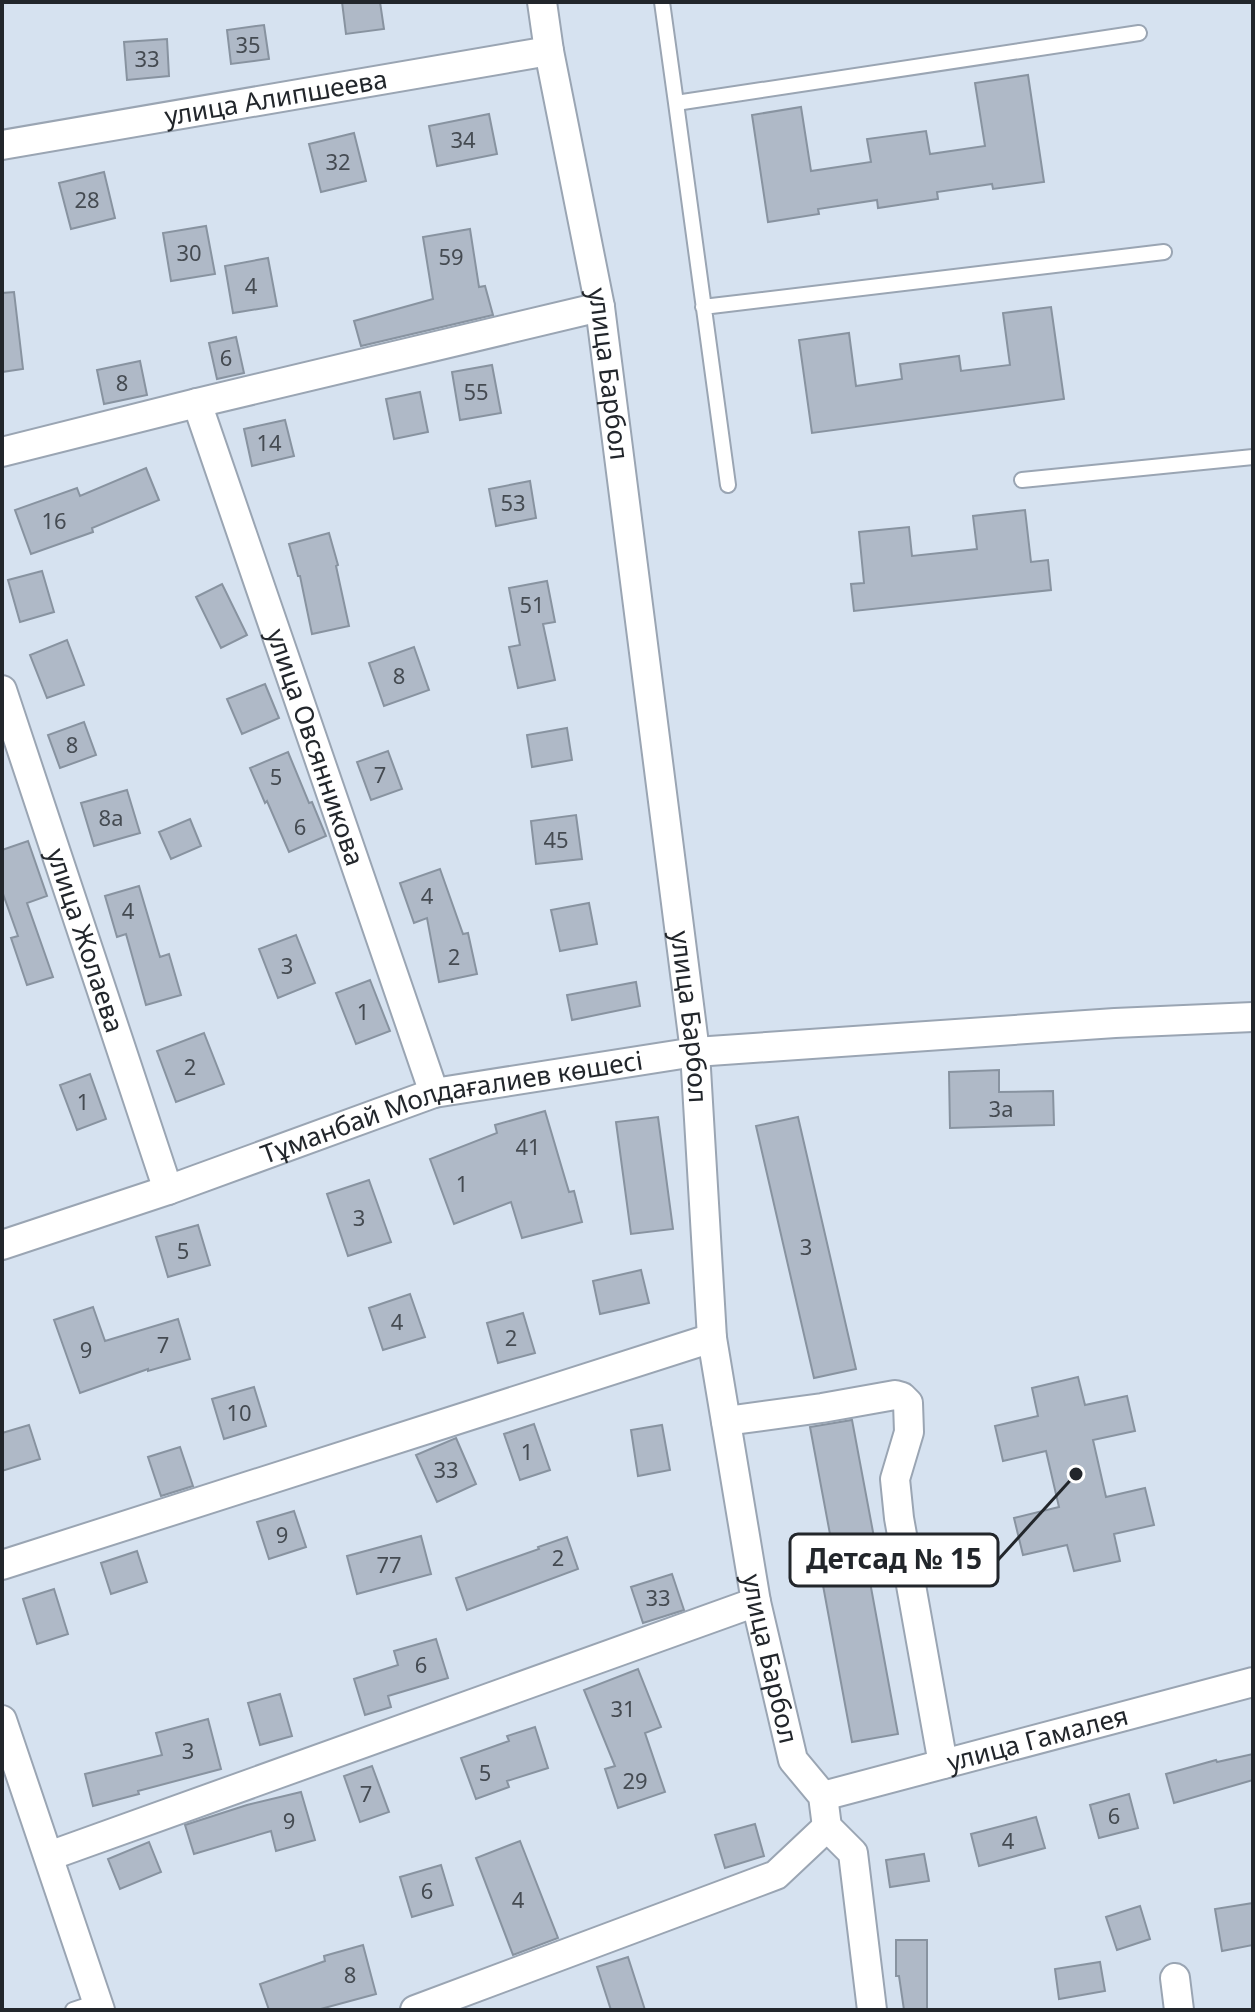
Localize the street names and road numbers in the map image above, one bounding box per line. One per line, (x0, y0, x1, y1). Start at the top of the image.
street label: улица Алипшеева (162, 60, 390, 134)
street label: улица Барбол (580, 285, 638, 462)
street label: улица Овсянникова (259, 624, 374, 870)
street label: улица Жолаева (39, 843, 133, 1037)
street label: улица Барбол (663, 929, 717, 1104)
street label: Тұманбай Молдағалиев көшесі (255, 1041, 645, 1172)
street label: улица Барбол (735, 1571, 808, 1747)
street label: улица Гамалея (943, 1697, 1132, 1779)

